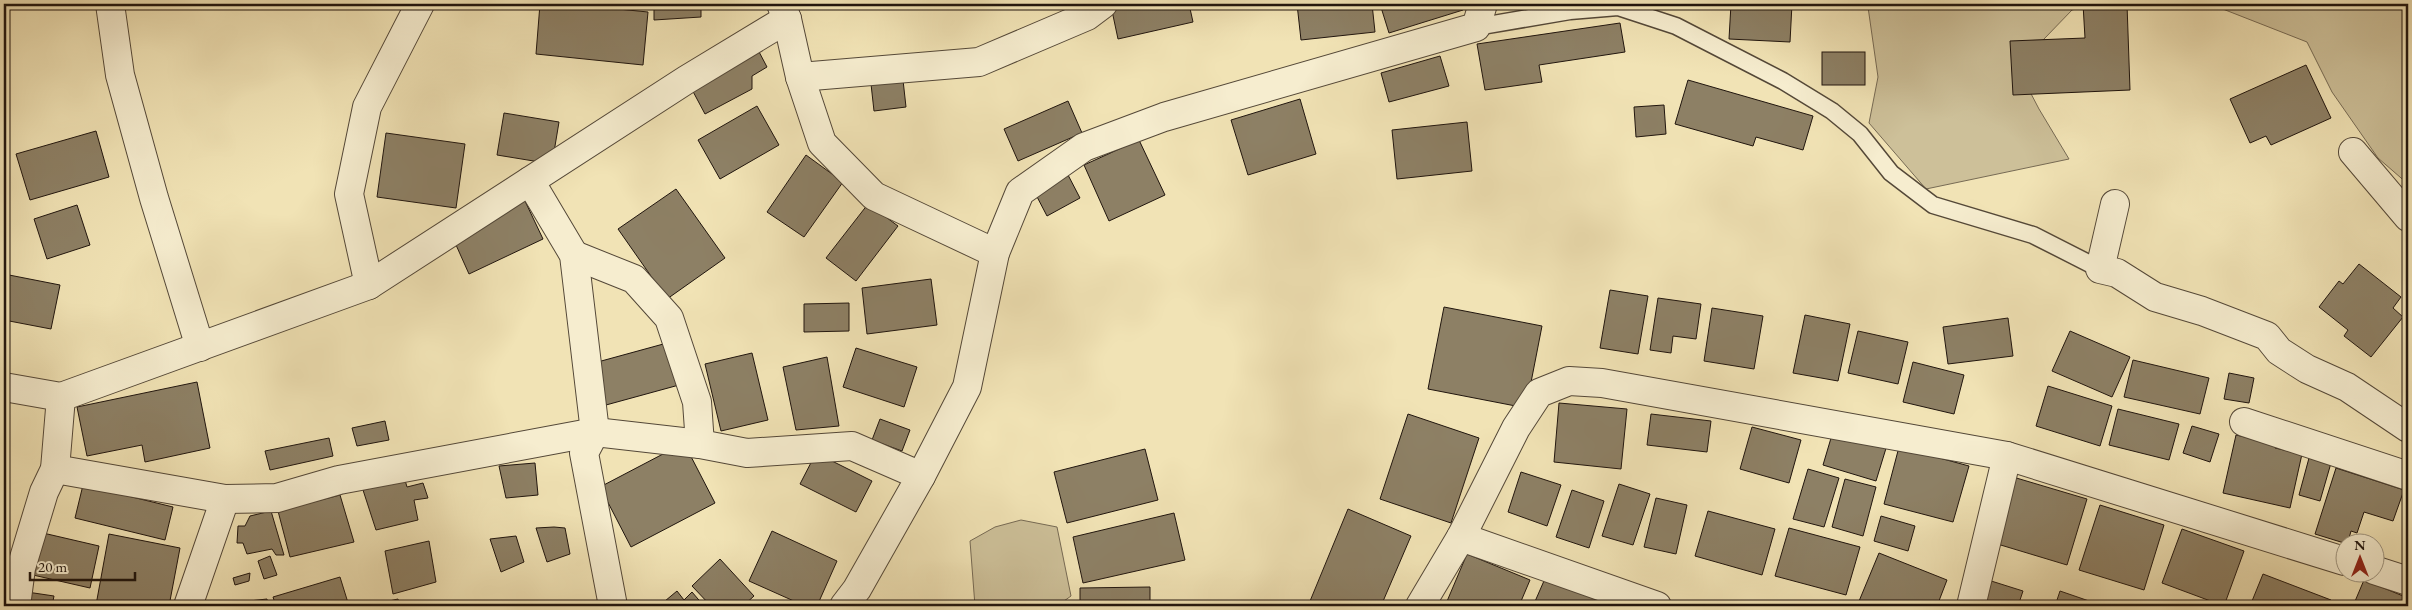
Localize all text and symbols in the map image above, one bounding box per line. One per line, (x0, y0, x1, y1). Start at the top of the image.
north arrow (2334, 532, 2384, 582)
text: N (2354, 536, 2366, 554)
scale bar (30, 550, 135, 582)
text: 20 m (38, 557, 67, 576)

